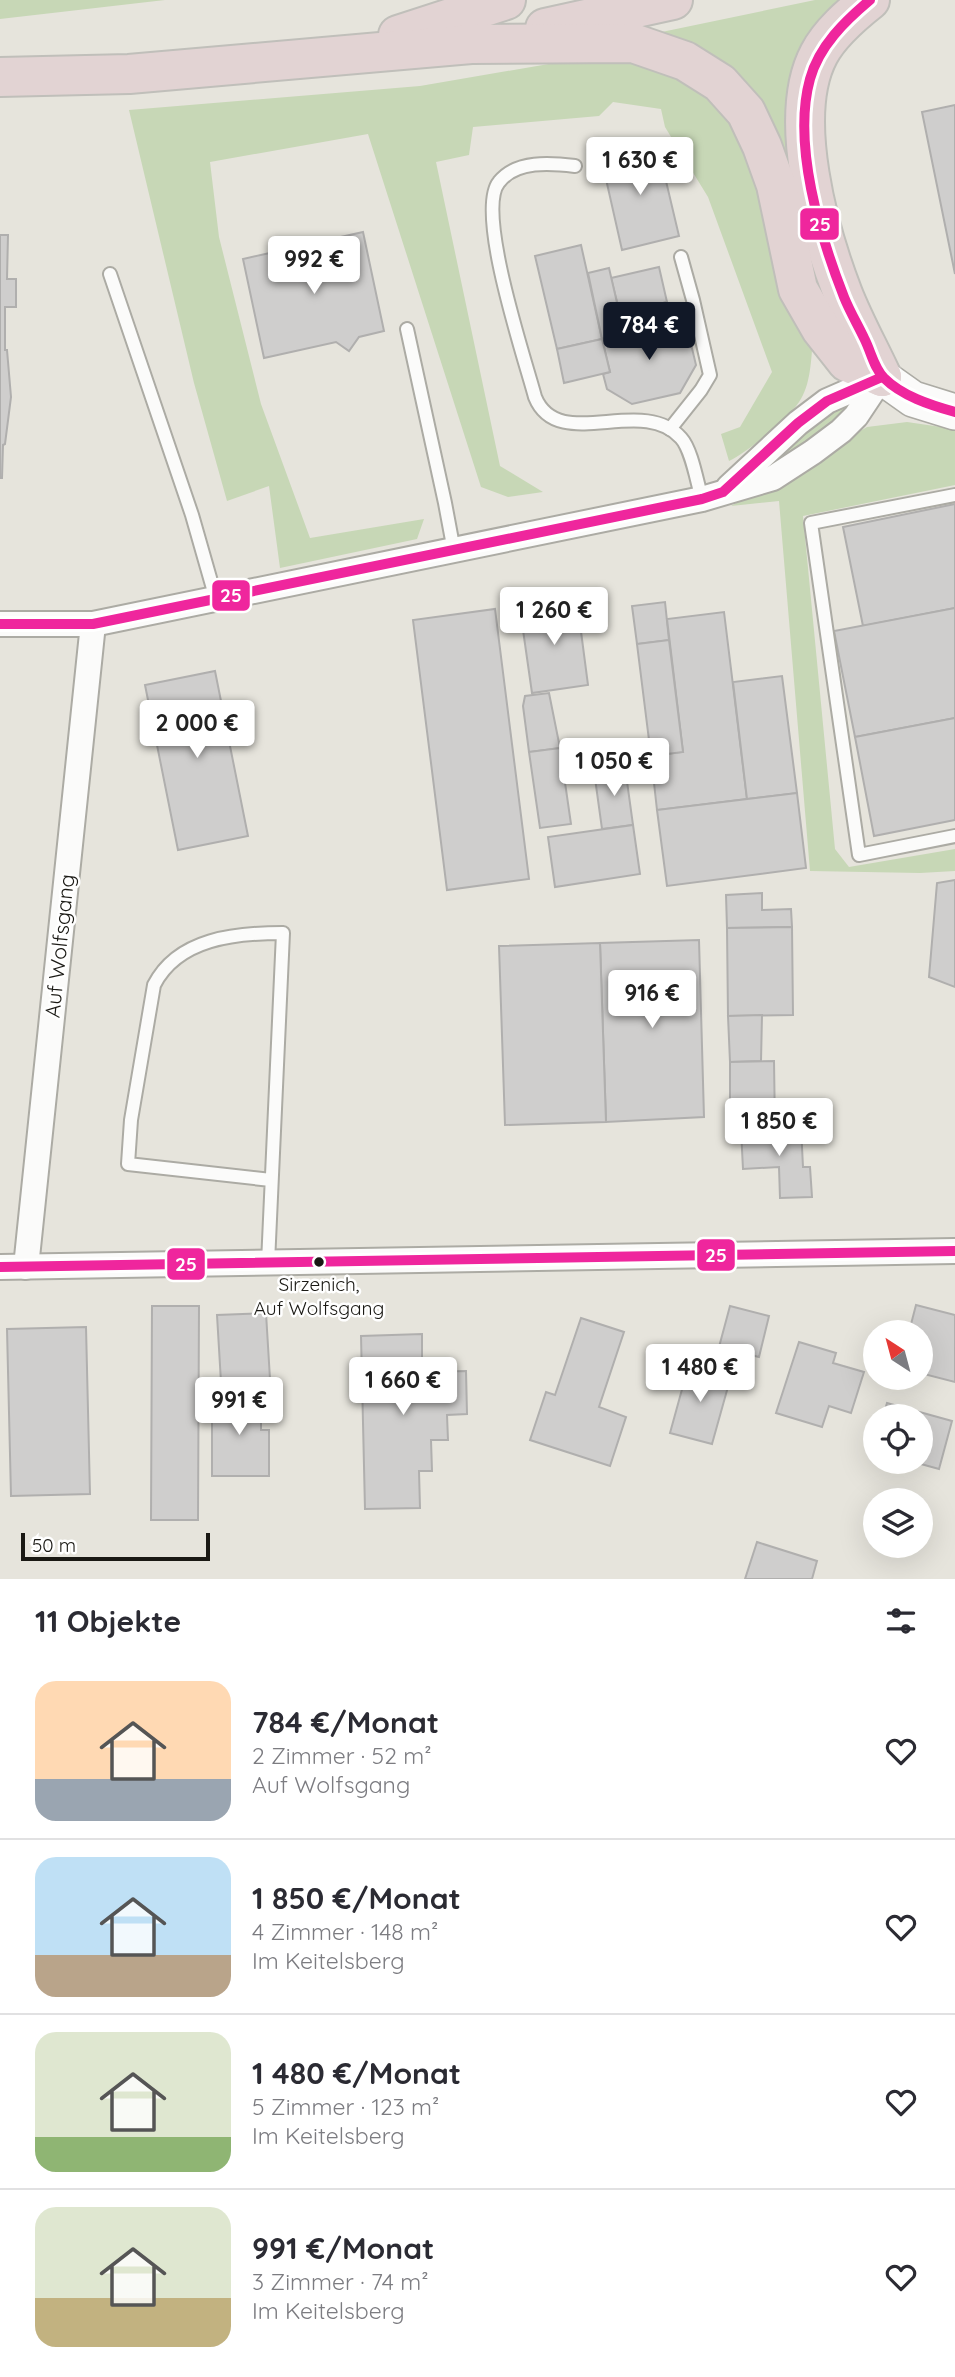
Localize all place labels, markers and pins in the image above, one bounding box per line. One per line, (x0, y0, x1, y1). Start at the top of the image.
pin: 1 630 € (575, 138, 705, 197)
pin: 992 € (265, 236, 363, 296)
pin: 784 € (600, 302, 698, 362)
pin: 1 260 € (489, 588, 619, 647)
pin: 2 000 € (132, 700, 262, 760)
pin: 1 050 € (549, 738, 679, 798)
pin: 916 € (603, 970, 701, 1030)
pin: 1 850 € (714, 1098, 844, 1158)
marker: Sirzenich, Auf Wolfsgang (312, 1255, 326, 1269)
place label: Sirzenich, Auf Wolfsgang (254, 1272, 384, 1320)
pin: 1 480 € (635, 1344, 765, 1404)
pin: 1 660 € (338, 1358, 468, 1417)
pin: 991 € (190, 1378, 288, 1437)

